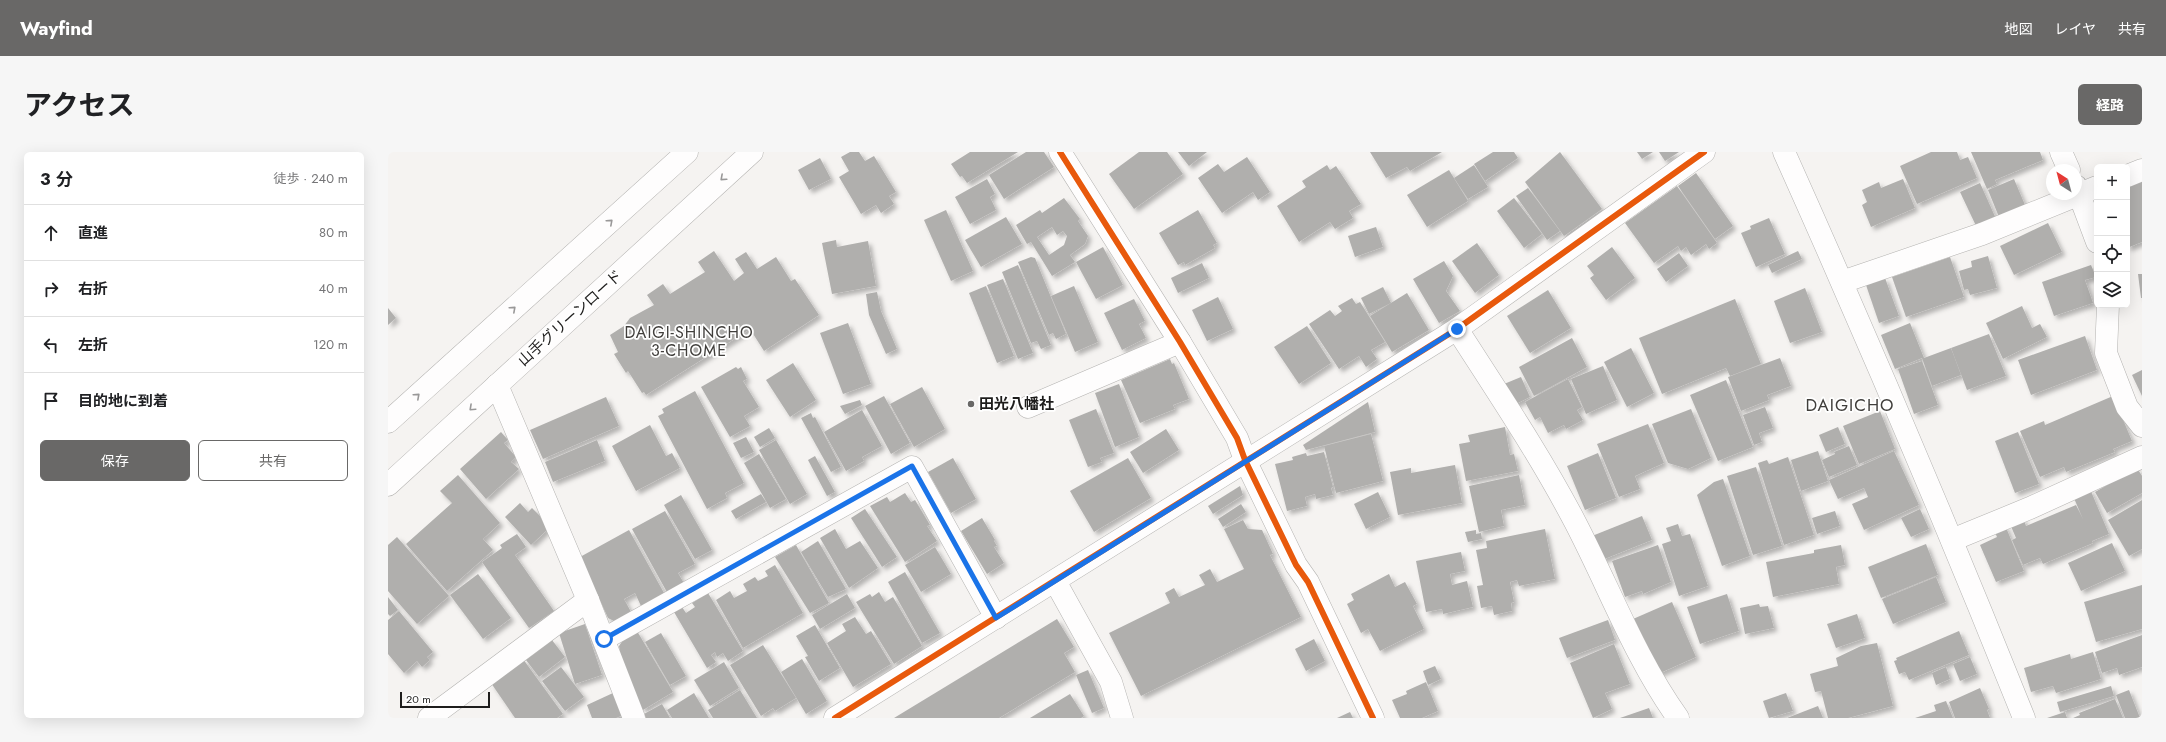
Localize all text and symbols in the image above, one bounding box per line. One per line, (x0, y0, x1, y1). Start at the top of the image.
text: Wayfind (20, 15, 93, 42)
text: 地図 (2004, 19, 2032, 39)
text: レイヤ (2054, 19, 2096, 39)
text: 共有 (2118, 19, 2146, 39)
button: 経路 (2078, 84, 2142, 125)
text: アクセス (24, 85, 135, 126)
north arrow (2046, 164, 2082, 200)
map controls (2094, 164, 2130, 308)
button: + (2094, 164, 2130, 200)
text: 3 分 (40, 167, 73, 191)
text: 徒歩 · 240 m (273, 169, 348, 188)
one-way arrow (720, 174, 728, 181)
button: − (2094, 200, 2130, 236)
one-way arrow (605, 219, 612, 226)
icon: ahead (40, 222, 62, 244)
text: 直進 (78, 222, 108, 244)
text: 80 m (319, 223, 348, 242)
button: locate (2094, 236, 2130, 272)
street label: 山手グリーンロード (513, 265, 627, 371)
button: layers (2094, 272, 2130, 308)
icon: right (40, 278, 62, 300)
text: 右折 (78, 278, 108, 300)
text: 40 m (319, 279, 348, 298)
one-way arrow (508, 306, 516, 314)
route end (1448, 320, 1466, 338)
district label: DAIGI-SHINCHO 3-CHOME (624, 321, 754, 362)
icon: left (40, 334, 62, 356)
text: 左折 (78, 334, 108, 356)
text: 120 m (313, 335, 348, 354)
icon: arrive (40, 390, 62, 412)
text: 目的地に到着 (78, 390, 168, 412)
place label: 田光八幡社 (979, 393, 1054, 415)
district label: DAIGICHO (1805, 393, 1895, 417)
one-way arrow (412, 394, 420, 401)
marker: 田光八幡社 (966, 399, 976, 409)
one-way arrow (469, 403, 477, 411)
button: 保存 (40, 440, 190, 481)
button: 共有 (198, 440, 348, 481)
route start (595, 630, 613, 648)
scale bar (400, 690, 490, 709)
text: 20 m (406, 691, 431, 707)

